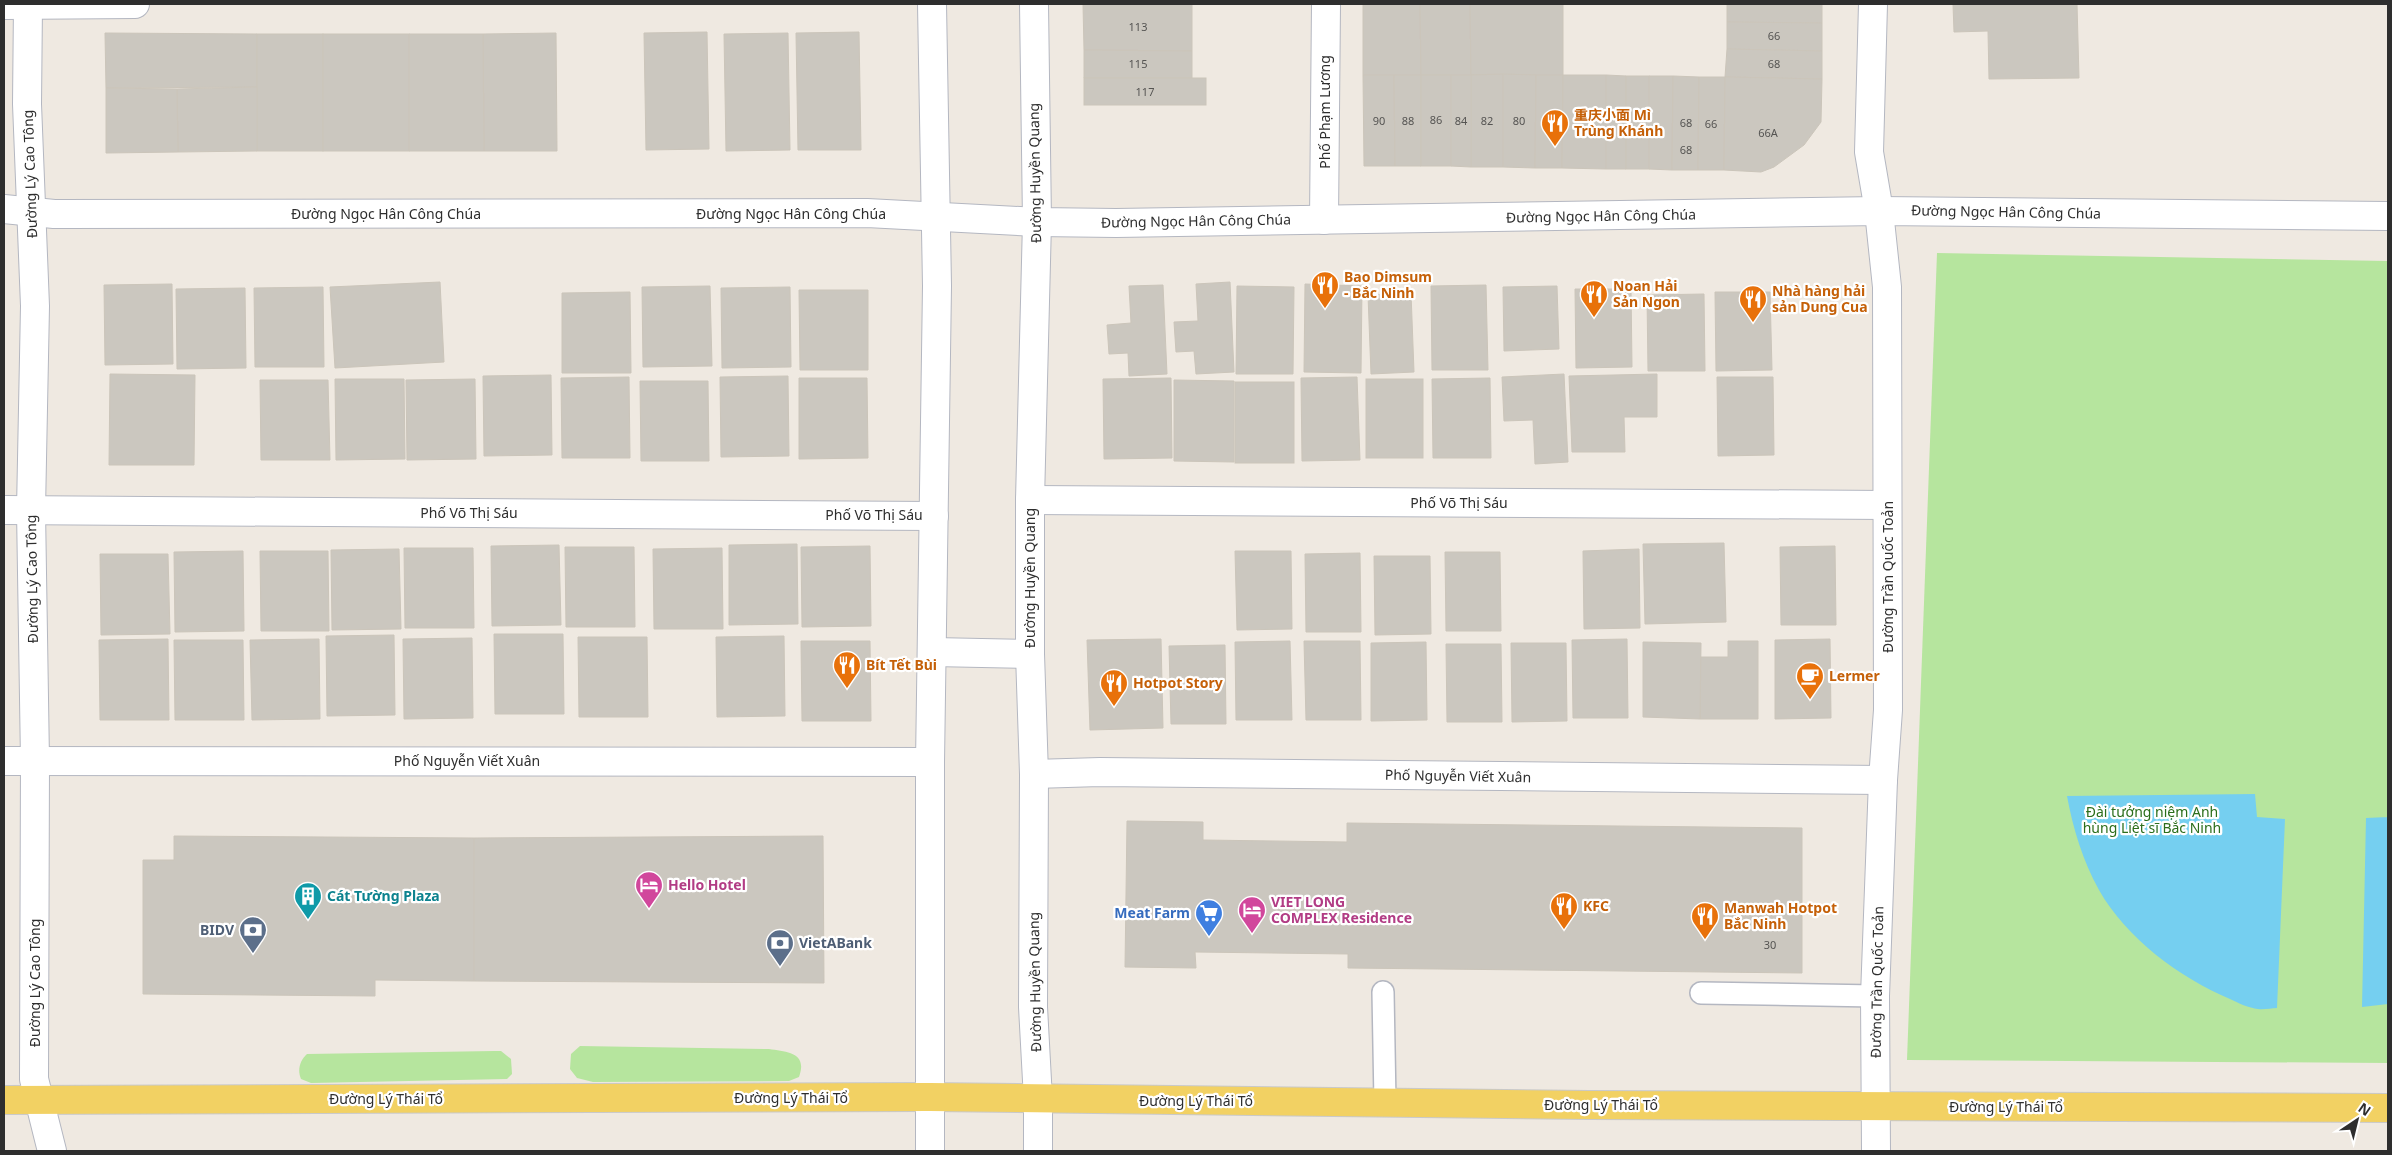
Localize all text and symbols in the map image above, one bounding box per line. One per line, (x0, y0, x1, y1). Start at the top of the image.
house number: 113 (1129, 19, 1147, 34)
house number: 66 (1768, 28, 1780, 43)
street label: Phố Phạm Lương (1315, 55, 1334, 169)
house number: 115 (1129, 56, 1147, 71)
house number: 68 (1768, 56, 1780, 71)
house number: 117 (1136, 84, 1154, 99)
street label: Đường Huyền Quang (1024, 103, 1045, 243)
place label: 重庆小面 Mì Trùng Khánh (1574, 105, 1663, 140)
restaurant icon: 重庆小面 Mì Trùng Khánh (1540, 108, 1570, 147)
street label: Đường Lý Cao Tông (18, 109, 41, 239)
house number: 86 (1430, 112, 1442, 127)
house number: 90 (1373, 113, 1385, 128)
house number: 88 (1402, 113, 1414, 128)
house number: 84 (1455, 113, 1468, 128)
house number: 82 (1481, 113, 1493, 128)
house number: 80 (1513, 113, 1525, 128)
house number: 68 (1680, 115, 1692, 130)
house number: 66 (1705, 116, 1717, 131)
house number: 66A (1758, 125, 1779, 140)
house number: 68 (1680, 142, 1692, 157)
street label: Đường Ngọc Hân Công Chúa (1911, 200, 2101, 223)
street label: Đường Ngọc Hân Công Chúa (291, 204, 481, 223)
street label: Đường Ngọc Hân Công Chúa (696, 204, 886, 223)
street label: Đường Ngọc Hân Công Chúa (1506, 204, 1696, 227)
street label: Đường Ngọc Hân Công Chúa (1101, 209, 1291, 232)
place label: Bao Dimsum - Bắc Ninh (1344, 267, 1432, 302)
restaurant icon: Bao Dimsum - Bắc Ninh (1310, 270, 1340, 309)
place label: Noan Hải Sản Ngon (1613, 276, 1680, 311)
restaurant icon: Noan Hải Sản Ngon (1579, 279, 1609, 318)
place label: Nhà hàng hải sản Dung Cua (1772, 281, 1868, 316)
restaurant icon: Nhà hàng hải sản Dung Cua (1738, 284, 1768, 323)
street label: Phố Võ Thị Sáu (1410, 493, 1508, 512)
street label: Đường Trần Quốc Toản (1878, 501, 1897, 653)
street label: Phố Võ Thị Sáu (420, 503, 518, 522)
street label: Phố Võ Thị Sáu (825, 505, 923, 524)
street label: Đường Huyền Quang (1020, 508, 1039, 648)
street label: Đường Lý Cao Tông (21, 515, 42, 643)
restaurant icon: Bít Tết Bùi (832, 650, 862, 689)
place label: Bít Tết Bùi (866, 655, 937, 674)
cafe icon: Lermer (1795, 661, 1825, 700)
place label: Lermer (1829, 666, 1880, 685)
restaurant icon: Hotpot Story (1099, 668, 1129, 707)
place label: Hotpot Story (1133, 673, 1223, 692)
street label: Phố Nguyễn Viết Xuân (394, 751, 540, 770)
street label: Phố Nguyễn Viết Xuân (1385, 765, 1531, 786)
park label: Đài tưởng niệm Anh hùng Liệt sĩ Bắc Ninh (2083, 802, 2221, 837)
hotel icon: Hello Hotel (634, 870, 664, 909)
place label: Hello Hotel (668, 875, 746, 894)
building icon: Cát Tường Plaza (293, 881, 323, 920)
place label: Cát Tường Plaza (327, 886, 440, 905)
restaurant icon: KFC (1549, 891, 1579, 930)
place label: VIET LONG COMPLEX Residence (1271, 892, 1412, 927)
hotel icon: VIET LONG COMPLEX Residence (1237, 895, 1267, 934)
place label: KFC (1583, 896, 1609, 915)
supermarket icon: Meat Farm (1194, 898, 1224, 937)
place label: Manwah Hotpot Bắc Ninh (1724, 898, 1837, 933)
restaurant icon: Manwah Hotpot Bắc Ninh (1690, 901, 1720, 940)
place label: Meat Farm (1114, 903, 1190, 922)
street label: Đường Trần Quốc Toản (1866, 906, 1887, 1058)
street label: Đường Huyền Quang (1024, 912, 1045, 1052)
bank icon: BIDV (238, 915, 268, 954)
street label: Đường Lý Cao Tông (25, 919, 44, 1047)
place label: BIDV (200, 920, 235, 939)
bank icon: VietABank (765, 928, 795, 967)
place label: VietABank (799, 933, 872, 952)
house number: 30 (1764, 937, 1776, 952)
street label: Đường Lý Thái Tổ (734, 1088, 848, 1107)
street label: Đường Lý Thái Tổ (329, 1089, 443, 1108)
street label: Đường Lý Thái Tổ (1139, 1091, 1253, 1110)
street label: Đường Lý Thái Tổ (1544, 1095, 1658, 1114)
north arrow (2332, 1095, 2382, 1145)
street label: Đường Lý Thái Tổ (1949, 1097, 2063, 1116)
text: N (2355, 1098, 2375, 1120)

